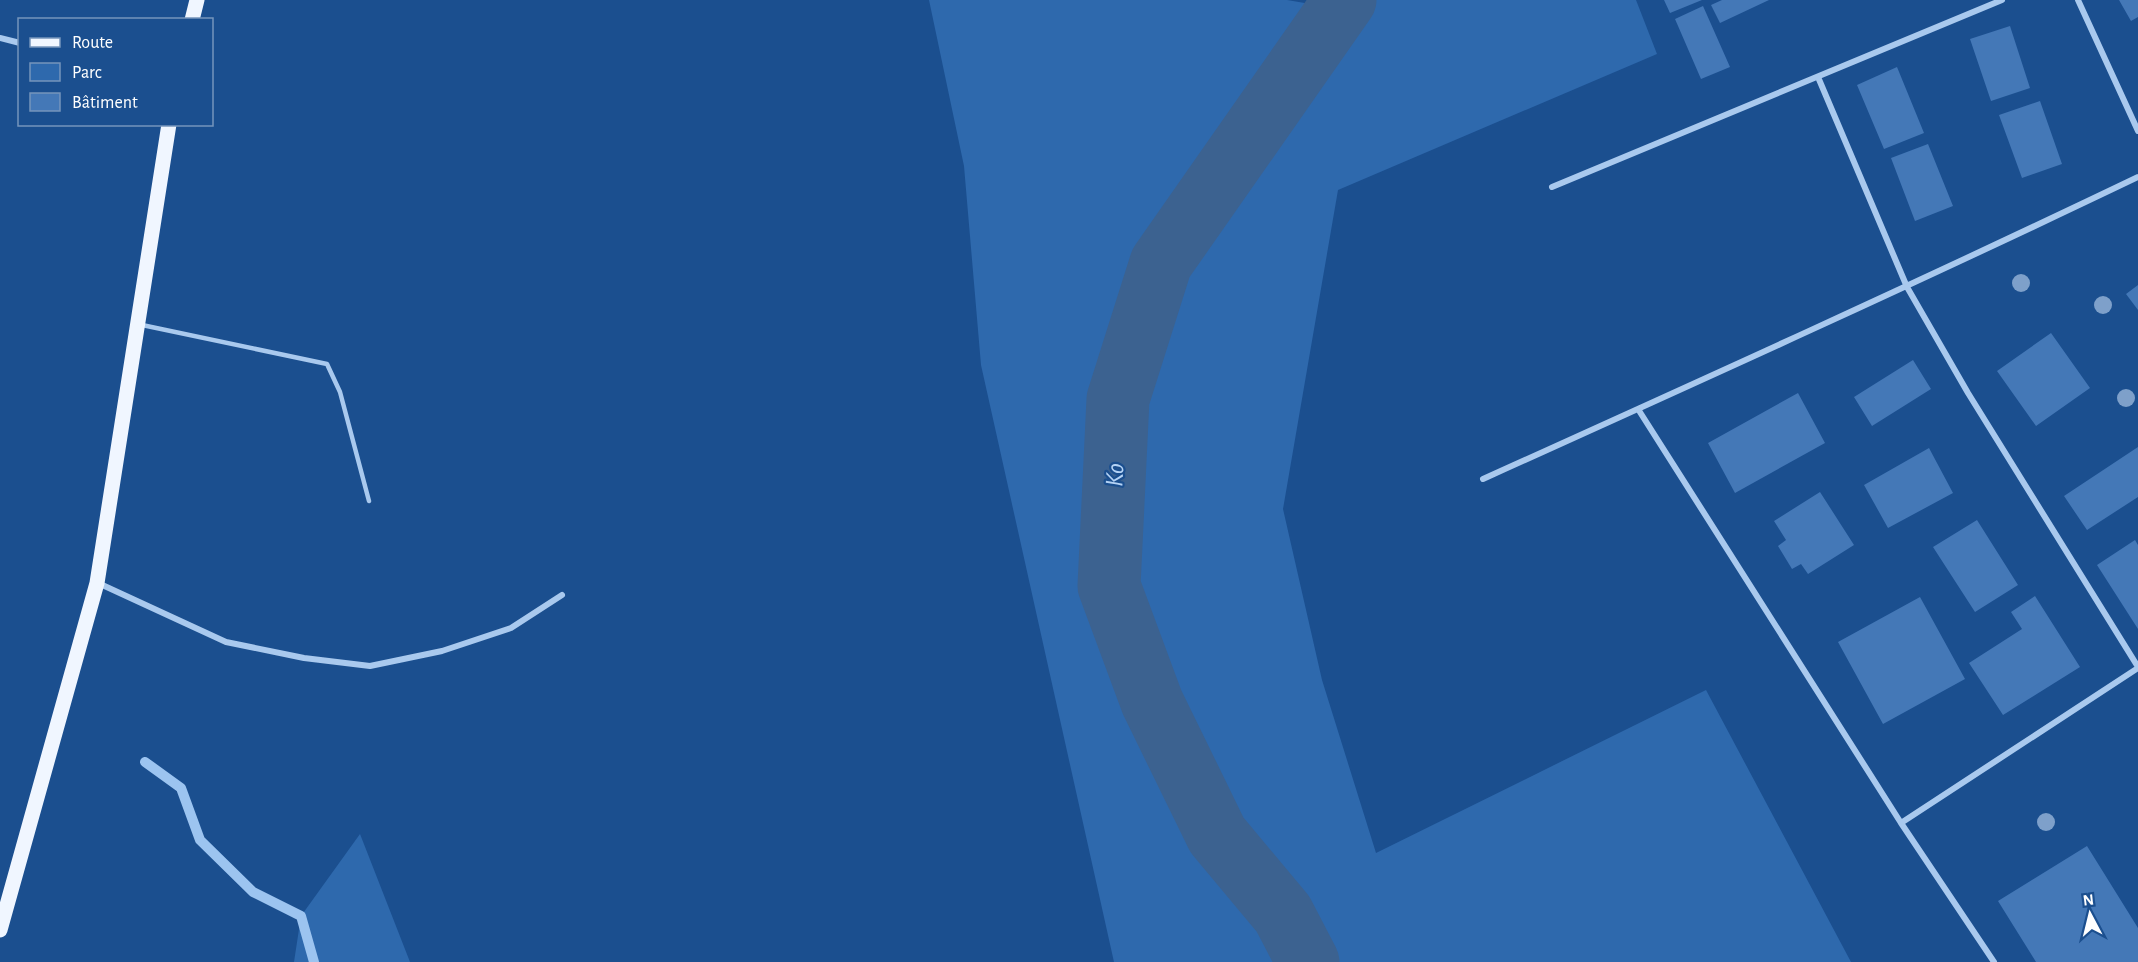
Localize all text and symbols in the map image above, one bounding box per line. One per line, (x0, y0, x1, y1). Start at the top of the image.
legend (18, 18, 213, 126)
text: Route (72, 34, 113, 52)
text: Parc (72, 64, 102, 82)
text: Bâtiment (72, 94, 138, 112)
water label: Ko (1101, 463, 1129, 487)
north arrow (2060, 884, 2120, 944)
text: N (2082, 891, 2095, 909)

